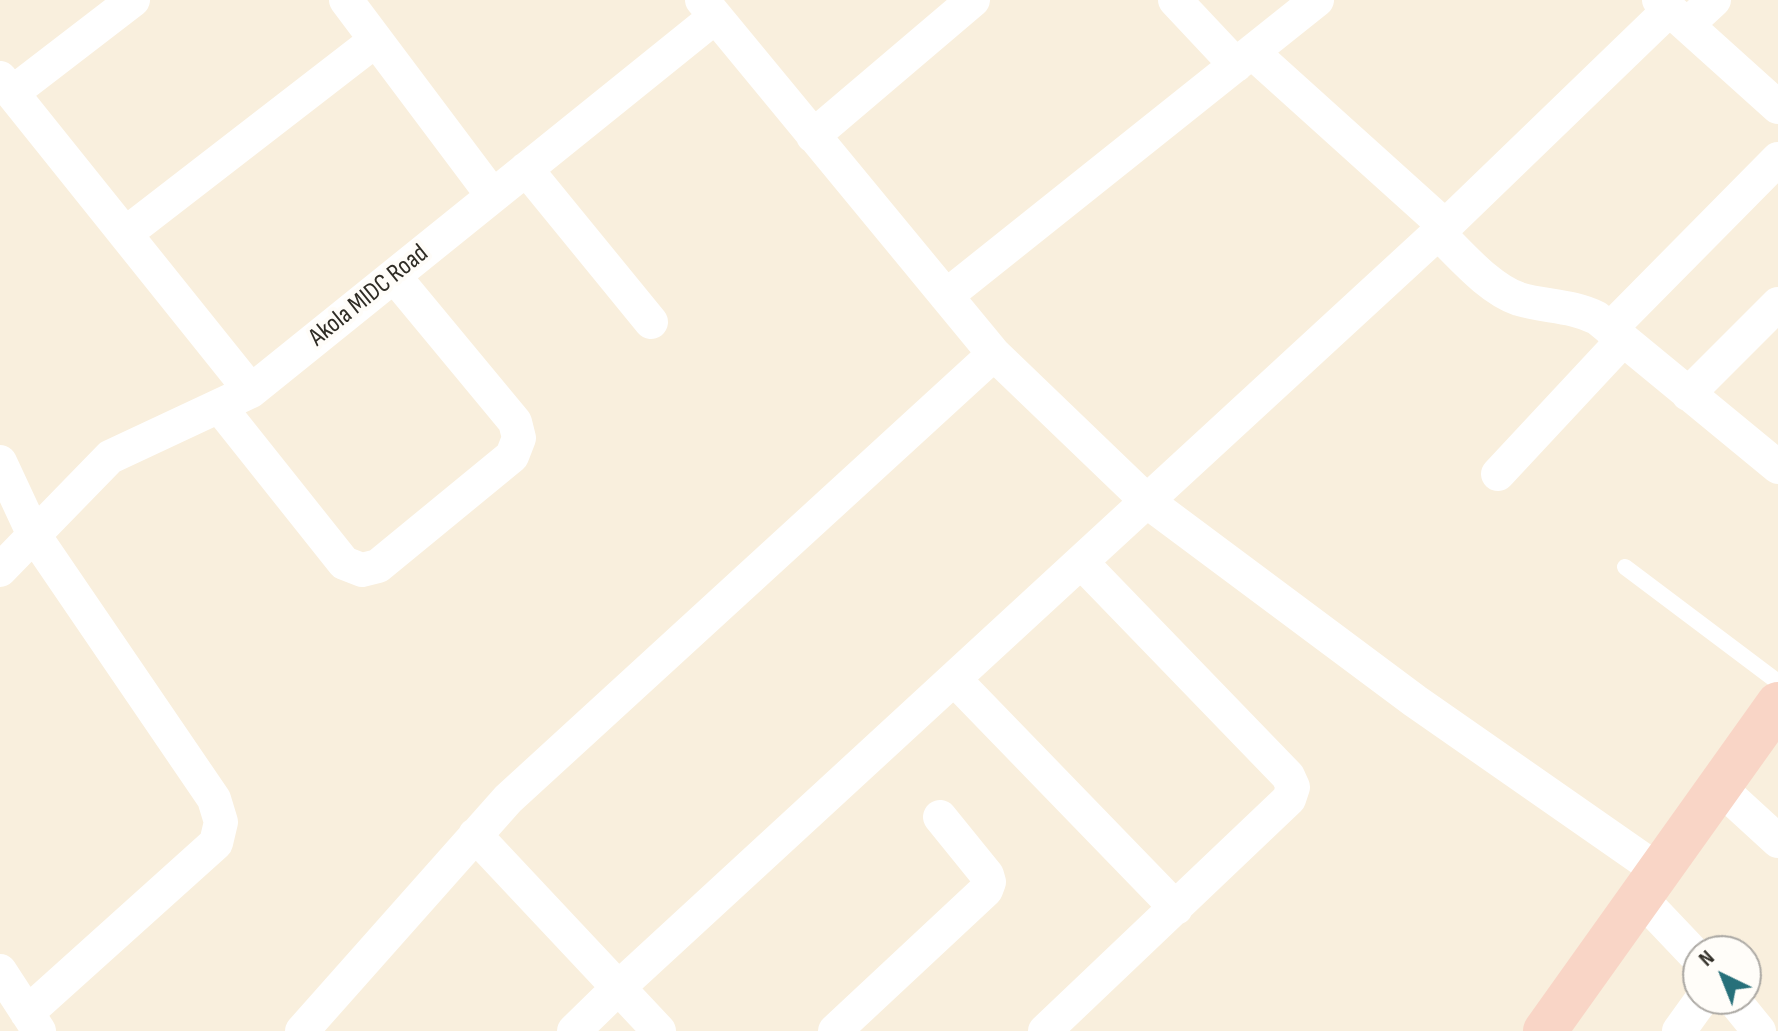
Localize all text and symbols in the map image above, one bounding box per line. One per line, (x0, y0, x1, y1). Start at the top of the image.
street label: Akola MIDC Road (303, 238, 435, 354)
north arrow (1682, 935, 1762, 1015)
text: N (1693, 945, 1720, 972)

